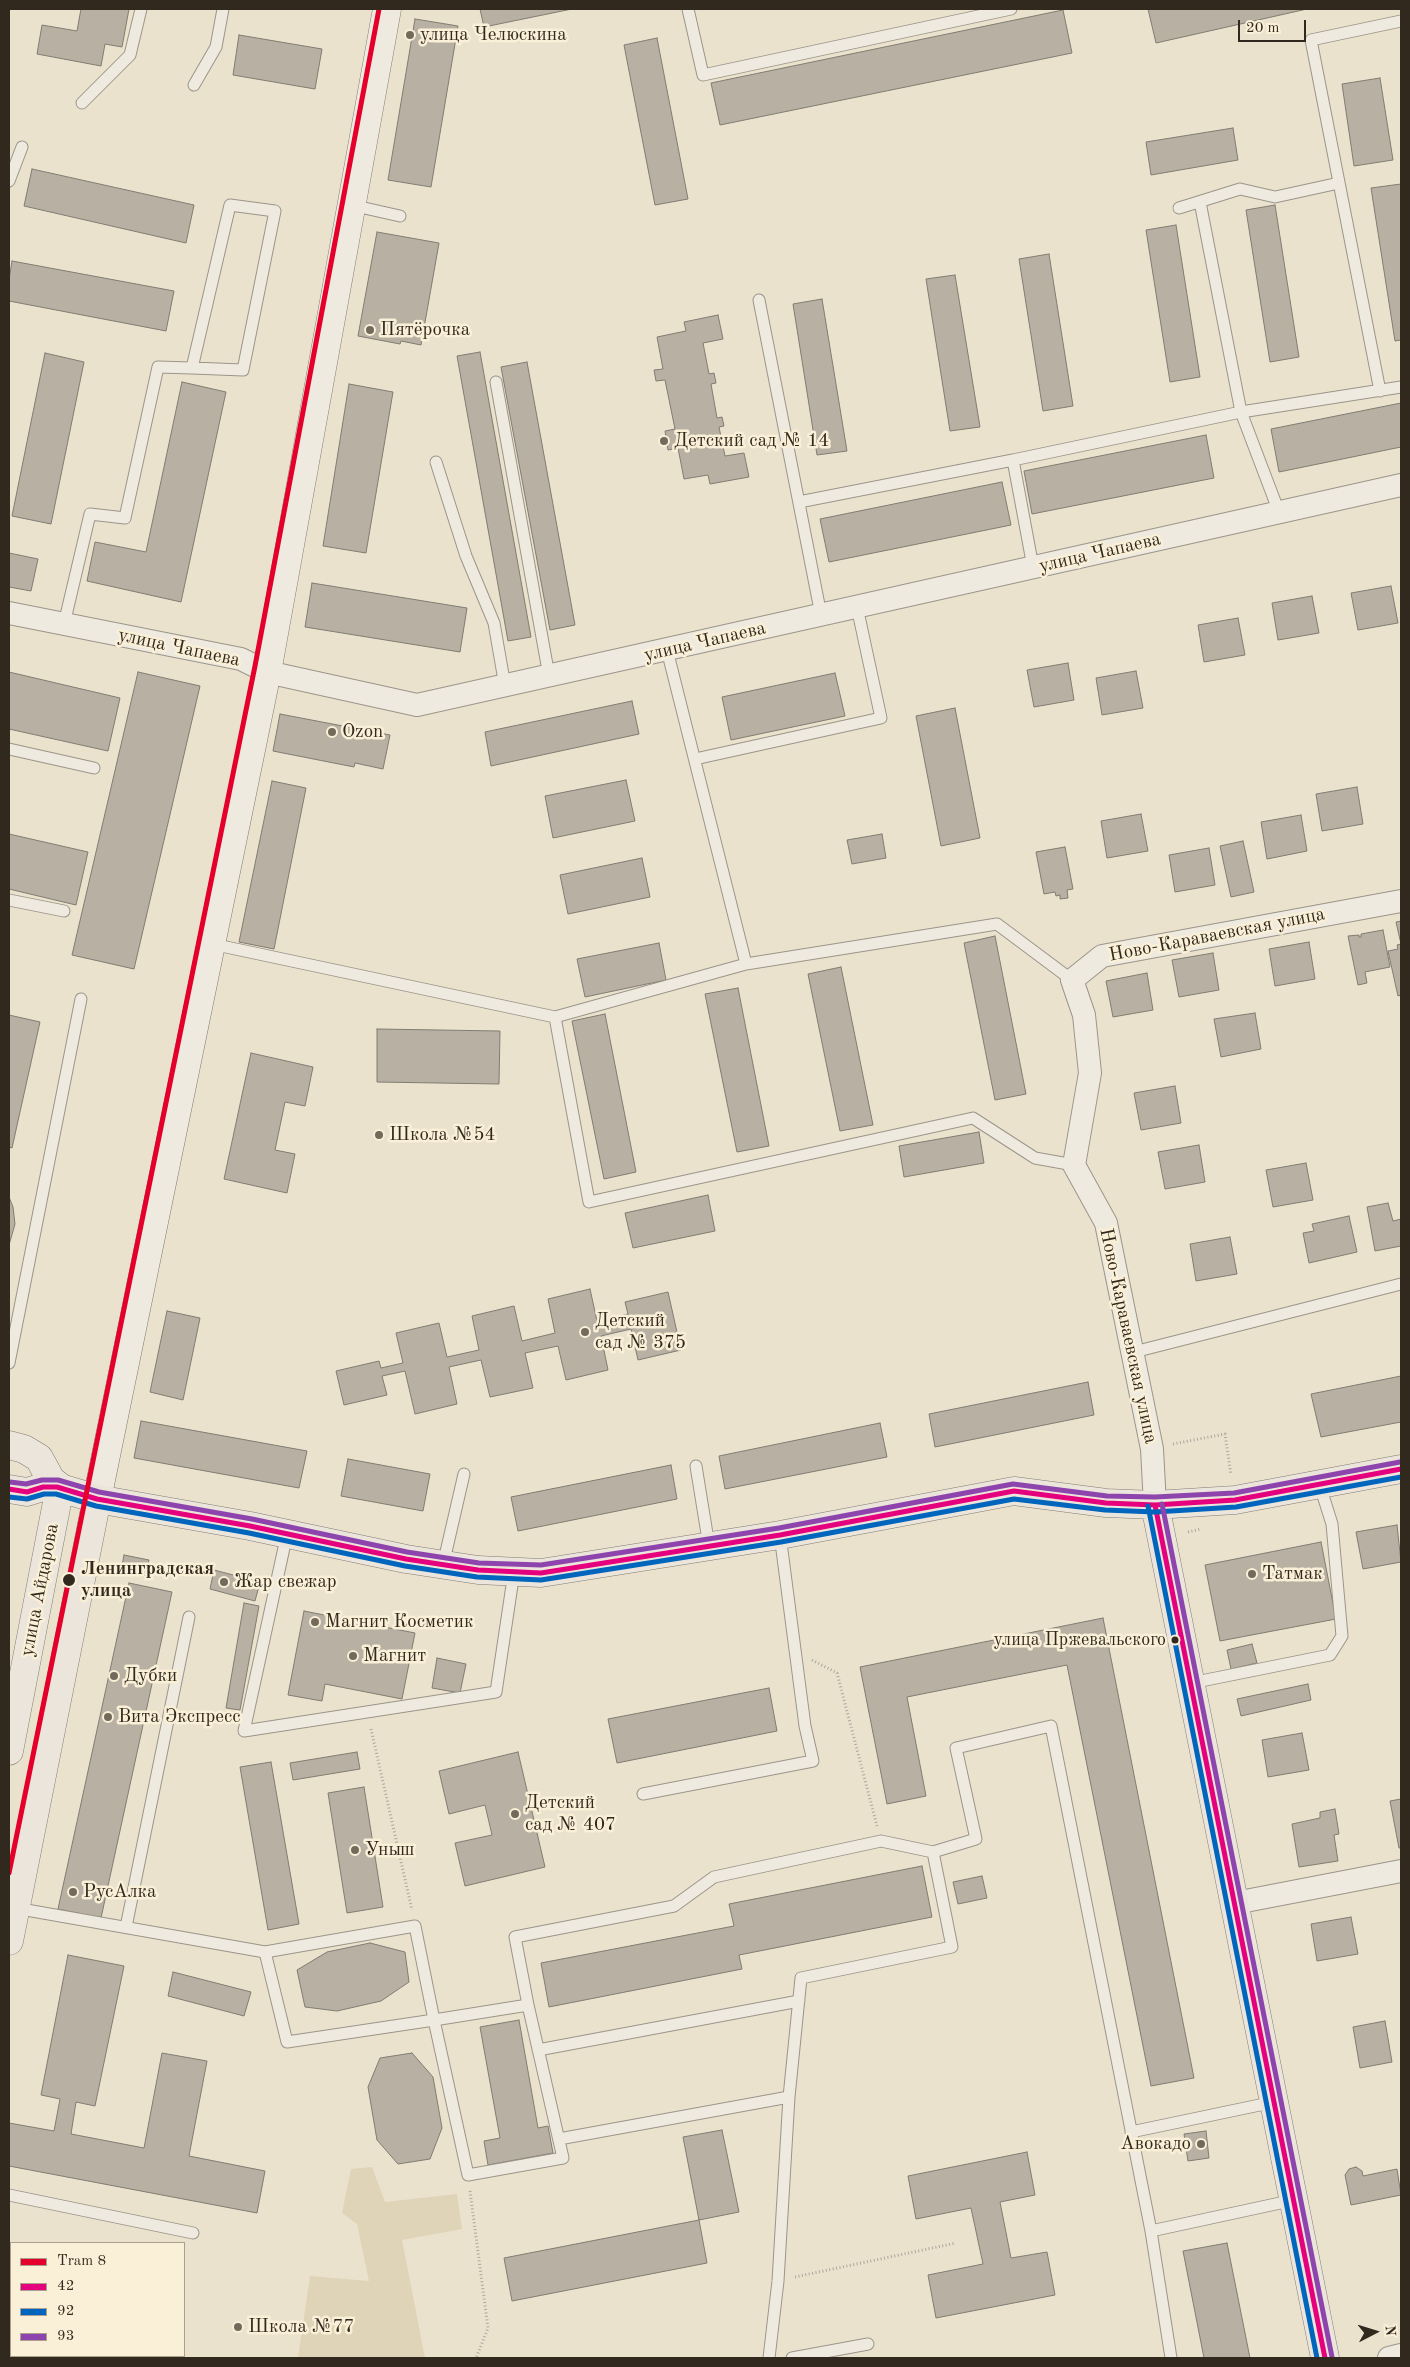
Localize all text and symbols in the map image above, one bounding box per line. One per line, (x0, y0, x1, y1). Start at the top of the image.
scale bar (1240, 10, 1308, 42)
text: 20 m (1246, 21, 1280, 36)
place label: улица Челюскина (420, 24, 567, 46)
marker: улица Челюскина (404, 29, 416, 41)
place label: Пятёрочка (380, 319, 470, 341)
marker: Пятёрочка (364, 324, 376, 336)
place label: Детский сад № 14 (674, 430, 829, 452)
marker: Детский сад № 14 (658, 435, 670, 447)
street label: улица Чапаева (1037, 528, 1163, 578)
street label: улица Чапаева (642, 617, 768, 667)
street label: улица Чапаева (116, 624, 242, 672)
place label: Ozon (342, 721, 383, 743)
marker: Ozon (326, 726, 338, 738)
street label: Ново-Караваевская улица (1107, 903, 1327, 967)
place label: Школа №54 (389, 1124, 496, 1146)
marker: Школа №54 (373, 1129, 385, 1141)
street label: Ново-Караваевская улица (1094, 1226, 1162, 1446)
place label: Детский сад № 375 (595, 1310, 686, 1354)
marker: Детский сад № 375 (579, 1326, 591, 1338)
street label: улица Айдарова (16, 1522, 64, 1658)
place label: Ленинградская улица (81, 1558, 214, 1602)
place label: Татмак (1262, 1563, 1323, 1585)
marker: Татмак (1246, 1568, 1258, 1580)
place label: Жар свежар (234, 1571, 337, 1593)
marker: Ленинградская улица (61, 1572, 77, 1588)
marker: Жар свежар (218, 1576, 230, 1588)
place label: Магнит Косметик (325, 1611, 473, 1633)
marker: Магнит Косметик (309, 1616, 321, 1628)
place label: улица Пржевальского (994, 1629, 1166, 1651)
marker: улица Пржевальского (1170, 1635, 1180, 1645)
place label: Магнит (363, 1645, 426, 1667)
marker: Магнит (347, 1650, 359, 1662)
place label: Дубки (124, 1665, 177, 1687)
marker: Дубки (108, 1670, 120, 1682)
place label: Вита Экспресс (118, 1706, 241, 1728)
marker: Вита Экспресс (102, 1711, 114, 1723)
place label: Детский сад № 407 (525, 1792, 616, 1836)
marker: Детский сад № 407 (509, 1808, 521, 1820)
place label: Уныш (365, 1839, 414, 1861)
marker: Уныш (349, 1844, 361, 1856)
place label: РусАлка (83, 1881, 156, 1903)
marker: РусАлка (67, 1886, 79, 1898)
place label: Авокадо (1120, 2133, 1191, 2155)
marker: Авокадо (1195, 2138, 1207, 2150)
legend (10, 2242, 185, 2357)
text: Tram 8 (57, 2254, 106, 2269)
text: 42 (57, 2279, 74, 2294)
text: 92 (57, 2304, 74, 2319)
north arrow (1350, 2307, 1400, 2357)
place label: Школа №77 (248, 2316, 355, 2338)
marker: Школа №77 (232, 2321, 244, 2333)
text: N (1383, 2325, 1397, 2337)
text: 93 (57, 2329, 74, 2344)

